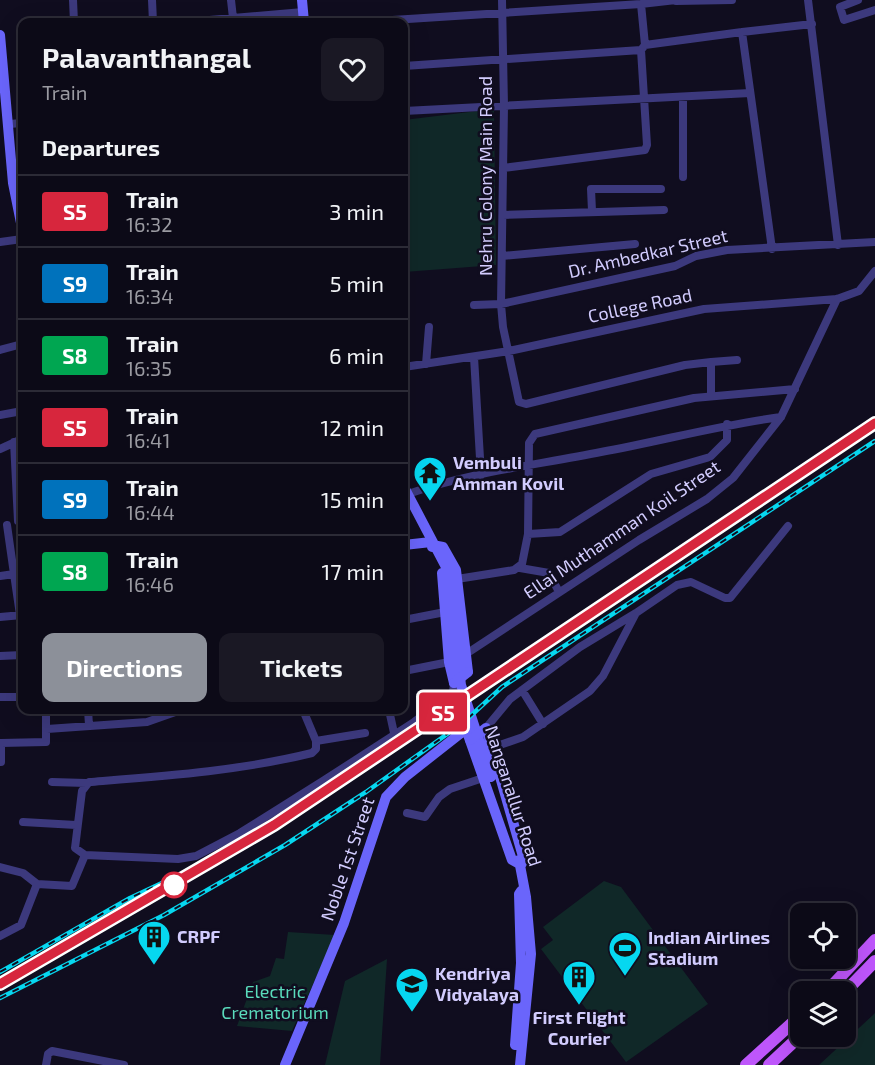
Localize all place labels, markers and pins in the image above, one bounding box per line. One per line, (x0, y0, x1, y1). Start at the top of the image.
place label: Vembuli Amman Kovil (453, 451, 564, 494)
temple icon: Vembuli Amman Kovil (412, 455, 448, 502)
unlabelled marker (161, 872, 187, 898)
building icon: CRPF (136, 919, 172, 966)
place label: CRPF (177, 925, 220, 947)
place label: Indian Airlines Stadium (648, 926, 770, 969)
sports icon: Indian Airlines Stadium (607, 930, 643, 977)
building icon: First Flight Courier (561, 959, 597, 1006)
place label: Kendriya Vidyalaya (435, 962, 519, 1005)
school or university icon: Kendriya Vidyalaya (394, 966, 430, 1013)
place label: First Flight Courier (532, 1006, 626, 1049)

